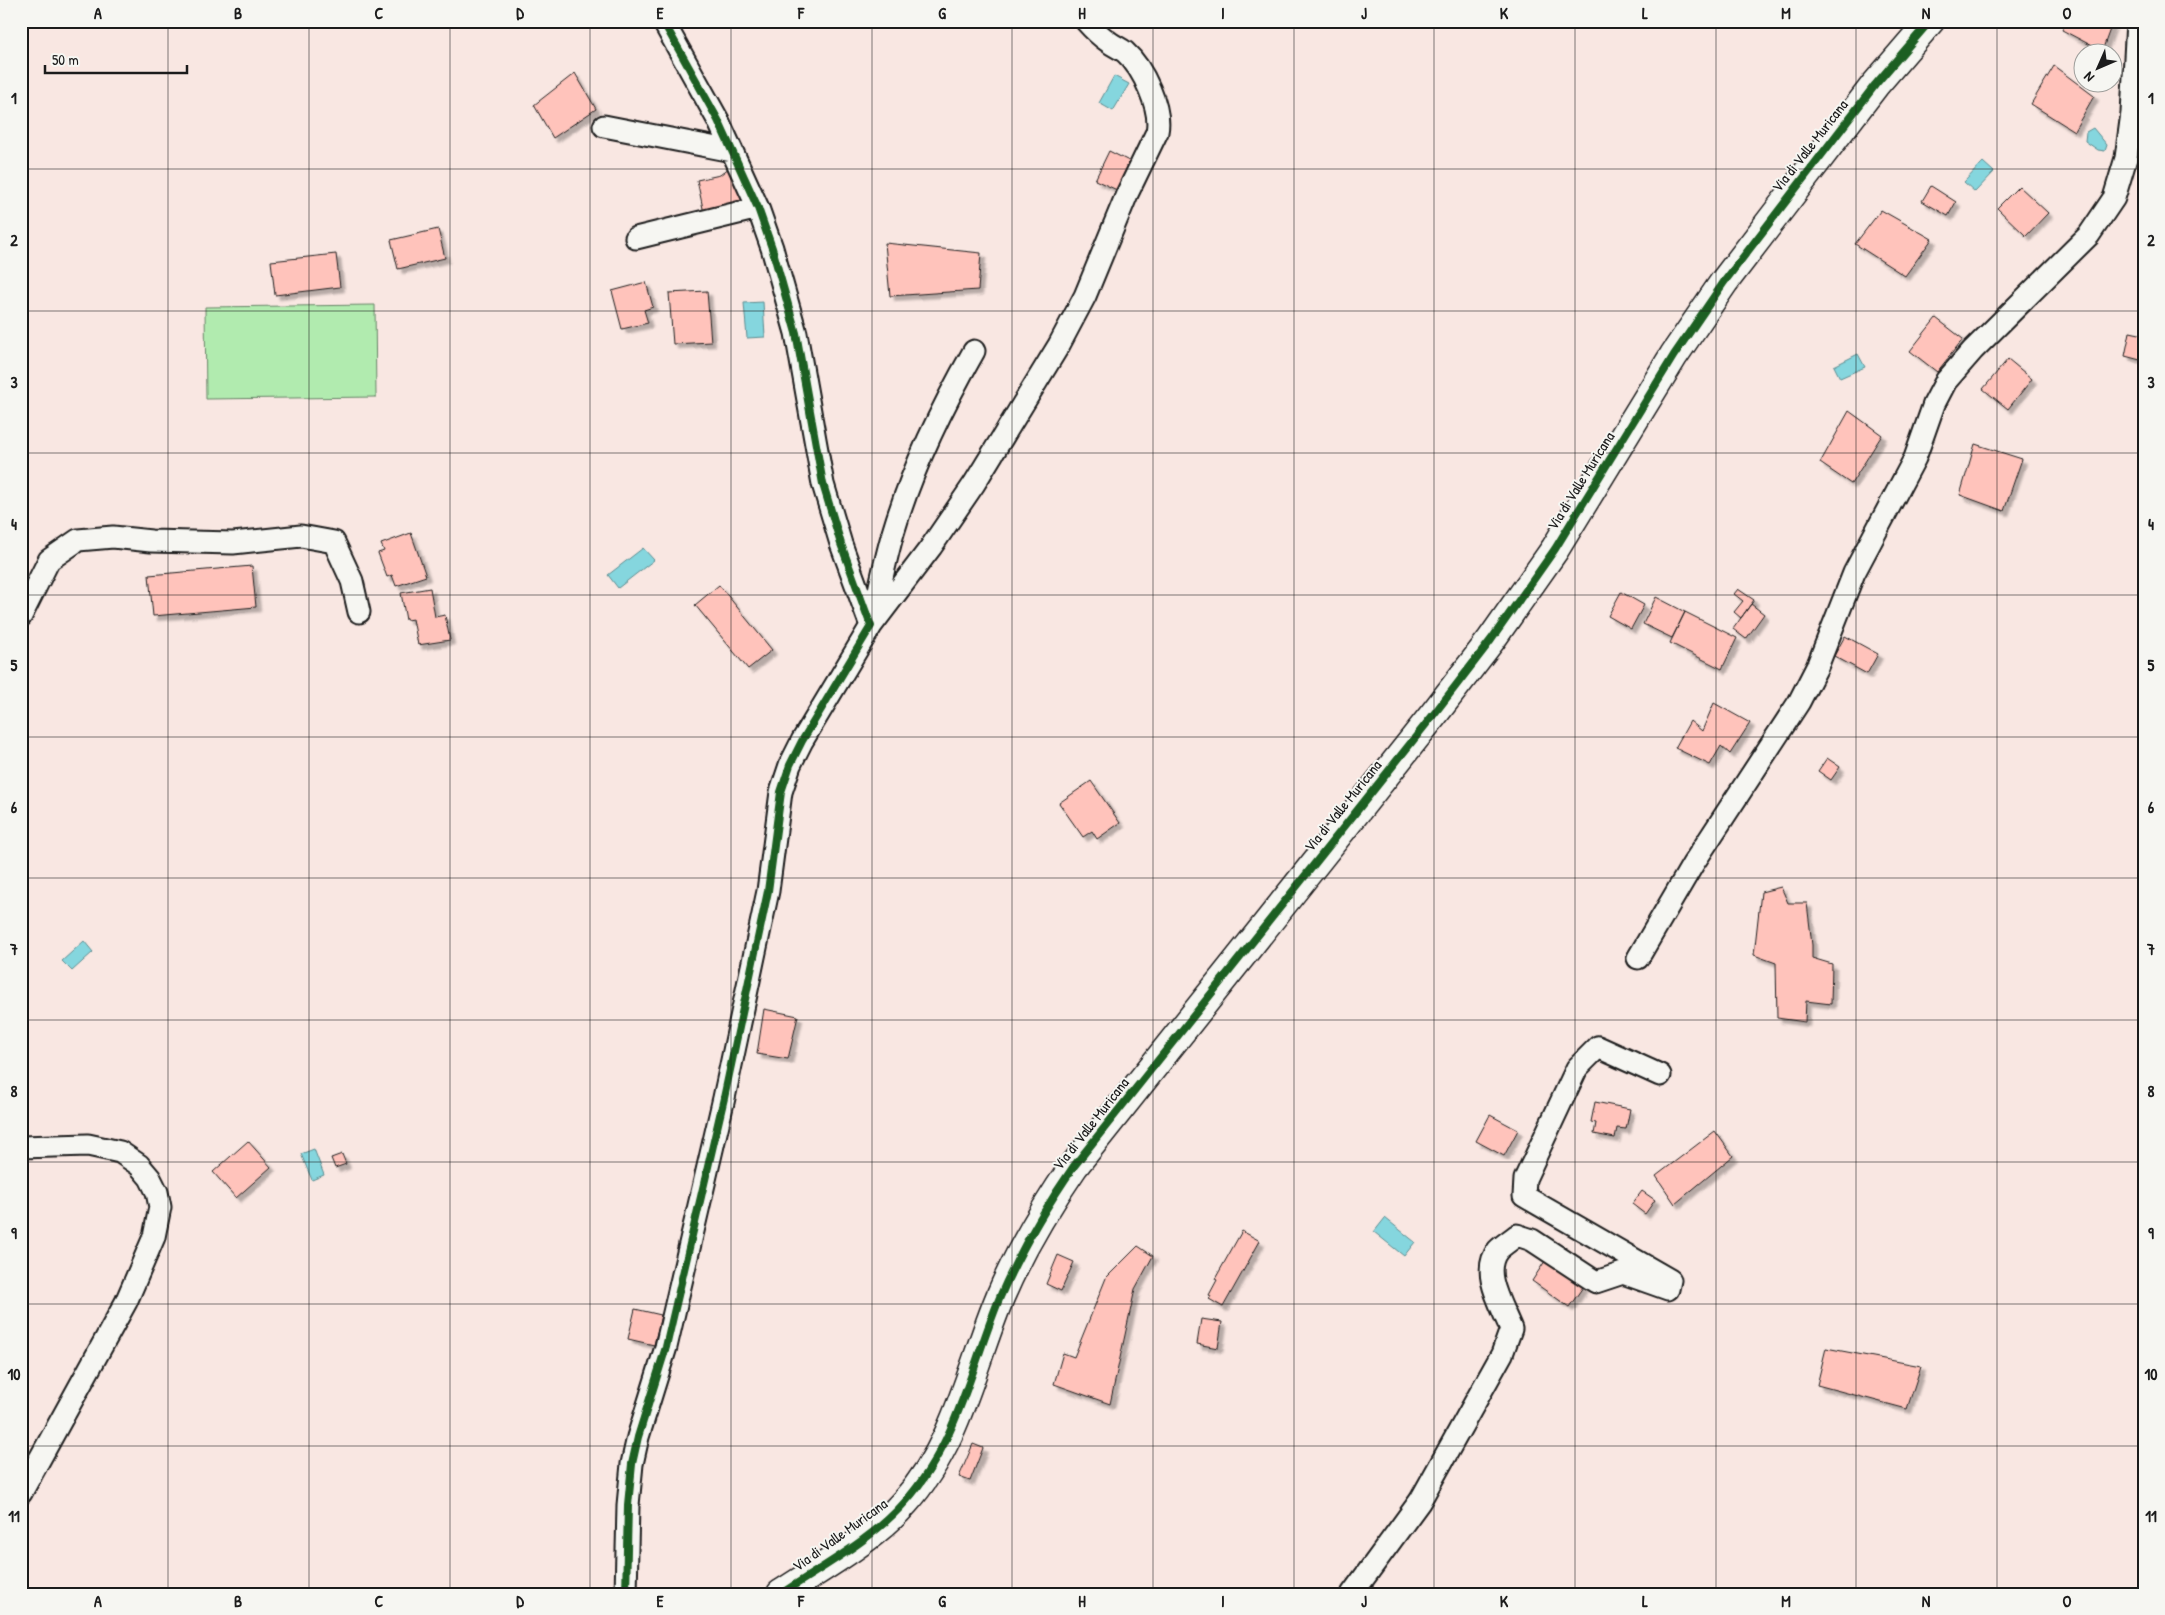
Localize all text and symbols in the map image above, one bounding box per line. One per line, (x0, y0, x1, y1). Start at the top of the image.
text: A (94, 2, 102, 24)
text: B (234, 2, 242, 24)
text: C (375, 2, 384, 24)
text: D (516, 2, 524, 24)
text: E (656, 2, 664, 24)
text: F (797, 2, 805, 24)
text: G (938, 2, 946, 24)
text: H (1078, 2, 1086, 24)
text: I (1221, 2, 1225, 24)
text: J (1361, 2, 1367, 24)
text: K (1500, 2, 1509, 24)
text: L (1642, 2, 1648, 24)
text: M (1781, 2, 1791, 24)
text: N (1922, 2, 1931, 24)
text: O (2063, 2, 2072, 24)
scale bar (45, 42, 188, 74)
north arrow (2072, 42, 2122, 92)
text: 50 m (52, 49, 79, 70)
text: N (2079, 68, 2098, 87)
text: 1 (11, 87, 17, 109)
text: 1 (2148, 87, 2154, 109)
street label: Via di Valle Muricana (1767, 95, 1853, 196)
text: 2 (10, 229, 18, 251)
text: 2 (2147, 229, 2155, 251)
text: 3 (10, 371, 18, 393)
text: 3 (2147, 371, 2155, 393)
street label: Via di Valle Muricana (1542, 427, 1619, 534)
text: 4 (11, 513, 17, 535)
text: 4 (2148, 513, 2154, 535)
text: 5 (11, 654, 18, 676)
text: 5 (2148, 654, 2155, 676)
street label: Via di Valle Muricana (1299, 755, 1386, 856)
text: 6 (11, 796, 18, 818)
text: 6 (2148, 796, 2155, 818)
text: 7 (9, 938, 18, 960)
text: 7 (2146, 938, 2155, 960)
street label: Via di Valle Muricana (1048, 1073, 1134, 1174)
text: 8 (11, 1080, 18, 1102)
text: 8 (2148, 1080, 2155, 1102)
text: 9 (11, 1222, 17, 1244)
text: 9 (2148, 1222, 2154, 1244)
text: 10 (8, 1363, 20, 1385)
text: 10 (2145, 1363, 2157, 1385)
street label: Via di Valle Muricana (788, 1493, 891, 1576)
text: 11 (8, 1505, 20, 1527)
text: 11 (2145, 1505, 2157, 1527)
text: A (94, 1590, 102, 1612)
text: B (234, 1590, 242, 1612)
text: C (375, 1590, 384, 1612)
text: D (516, 1590, 524, 1612)
text: E (656, 1590, 664, 1612)
text: F (797, 1590, 805, 1612)
text: G (938, 1590, 946, 1612)
text: H (1078, 1590, 1086, 1612)
text: I (1221, 1590, 1225, 1612)
text: J (1361, 1590, 1367, 1612)
text: K (1500, 1590, 1509, 1612)
text: L (1642, 1590, 1648, 1612)
text: M (1781, 1590, 1791, 1612)
text: N (1922, 1590, 1931, 1612)
text: O (2063, 1590, 2072, 1612)

